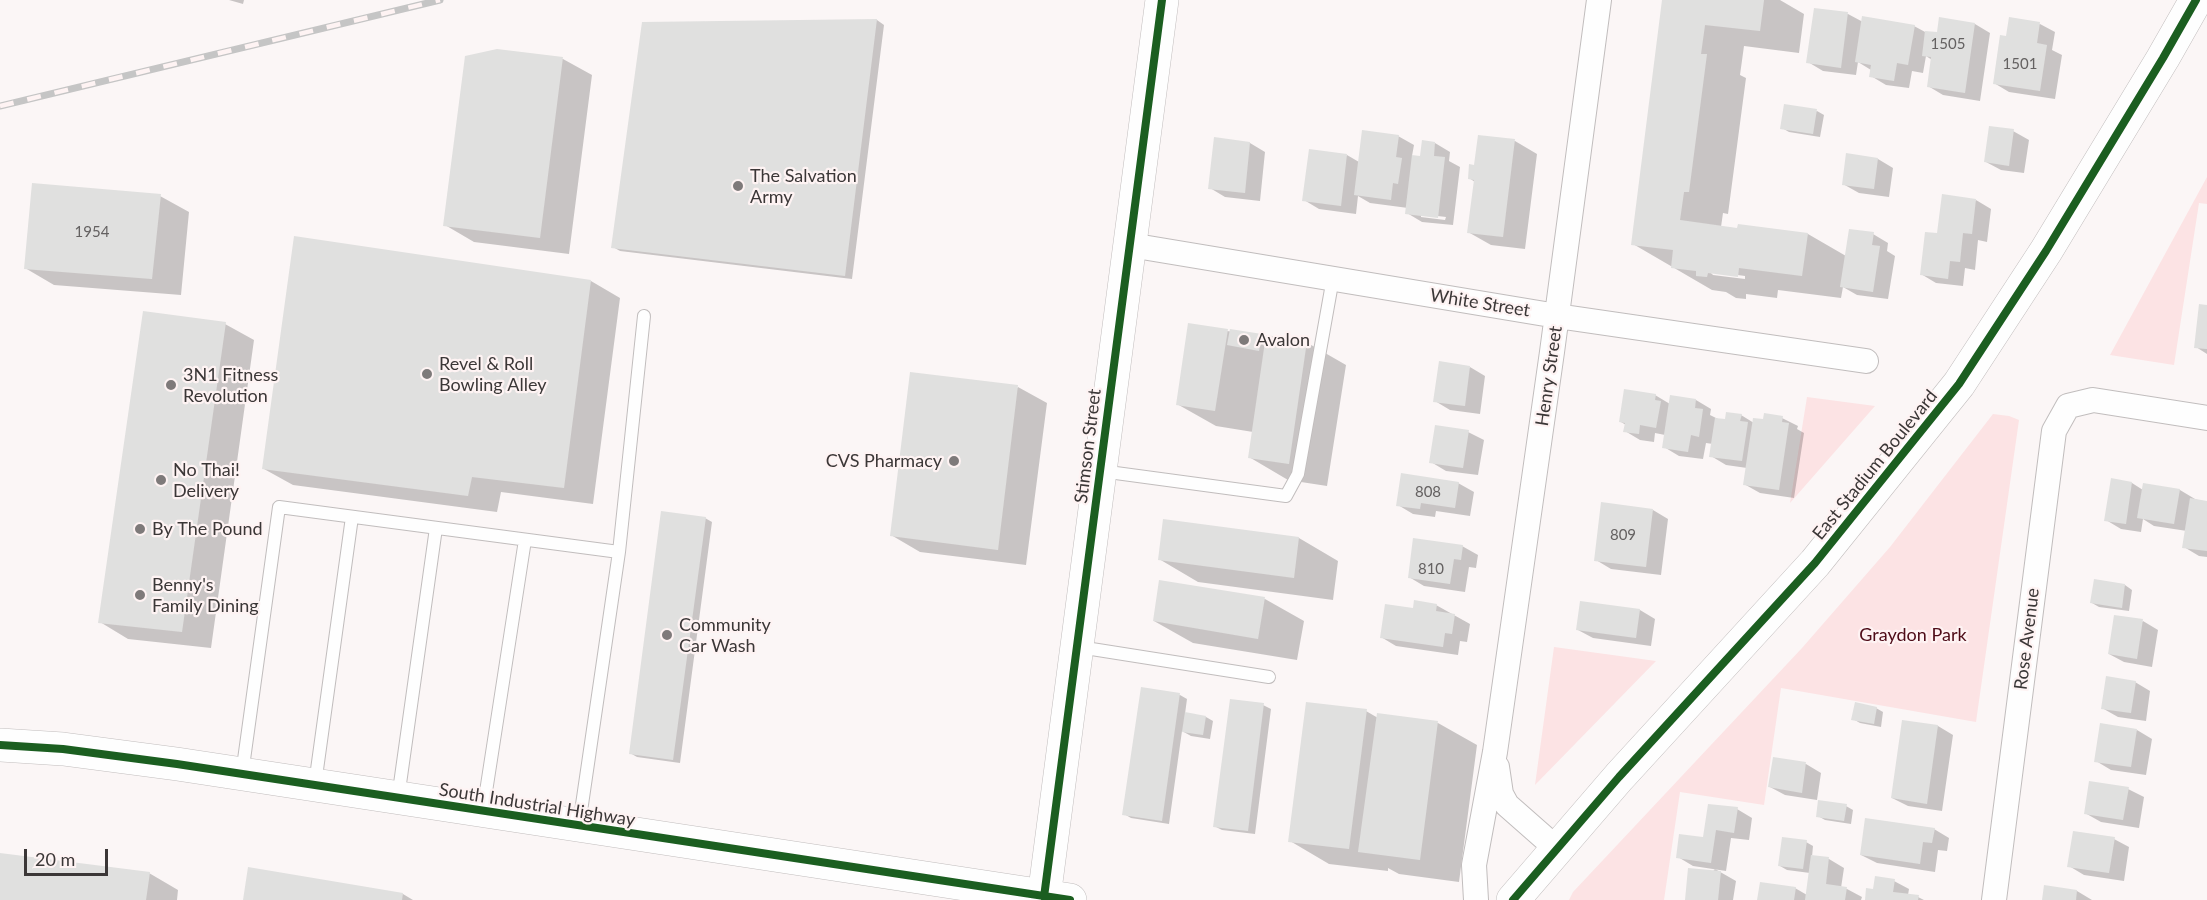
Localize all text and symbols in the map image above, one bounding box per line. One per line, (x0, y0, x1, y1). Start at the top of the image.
house number: 1505 (1931, 35, 1965, 53)
house number: 1501 (2003, 55, 2037, 73)
place label: The Salvation Army (750, 165, 857, 207)
marker: The Salvation Army (731, 179, 745, 193)
house number: 1954 (75, 223, 109, 241)
street label: White Street (1429, 284, 1531, 322)
street label: Henry Street (1531, 325, 1567, 427)
place label: Avalon (1256, 329, 1310, 351)
marker: Avalon (1237, 333, 1251, 347)
place label: Revel & Roll Bowling Alley (439, 353, 546, 395)
place label: 3N1 Fitness Revolution (183, 364, 278, 406)
marker: Revel & Roll Bowling Alley (420, 367, 434, 381)
marker: 3N1 Fitness Revolution (164, 378, 178, 392)
street label: East Stadium Boulevard (1808, 386, 1942, 544)
street label: Stimson Street (1070, 387, 1106, 505)
place label: CVS Pharmacy (826, 450, 942, 472)
marker: CVS Pharmacy (947, 454, 961, 468)
place label: No Thai! Delivery (173, 459, 240, 502)
marker: No Thai! Delivery (154, 473, 168, 487)
house number: 808 (1415, 483, 1441, 501)
place label: By The Pound (152, 518, 263, 540)
marker: By The Pound (133, 522, 147, 536)
house number: 809 (1610, 526, 1636, 544)
house number: 810 (1418, 560, 1444, 578)
place label: Benny's Family Dining (152, 574, 259, 616)
street label: Rose Avenue (2010, 587, 2044, 691)
marker: Benny's Family Dining (133, 588, 147, 602)
place label: Community Car Wash (679, 614, 771, 656)
park label: Graydon Park (1859, 624, 1967, 646)
marker: Community Car Wash (660, 628, 674, 642)
street label: South Industrial Highway (437, 779, 637, 831)
scale bar (27, 837, 111, 875)
text: 20 m (35, 848, 75, 870)

